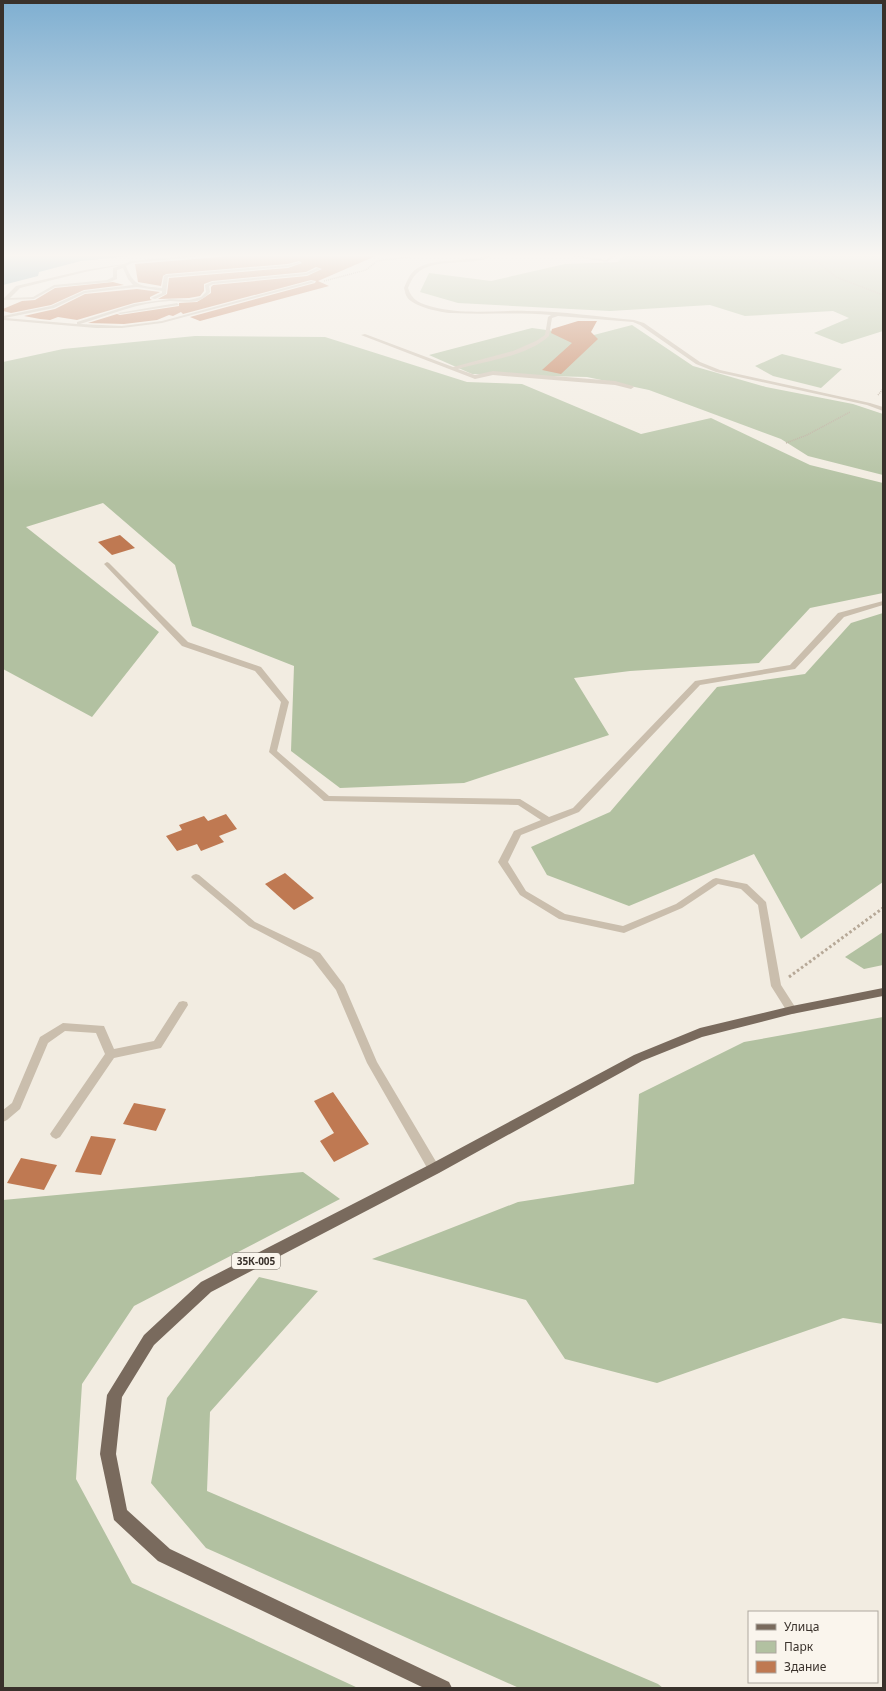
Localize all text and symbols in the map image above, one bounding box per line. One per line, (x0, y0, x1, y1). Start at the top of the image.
road number: 35К-005 (232, 1253, 280, 1269)
legend (748, 1611, 878, 1683)
text: Улица (784, 1618, 819, 1635)
text: Парк (784, 1638, 814, 1655)
text: Здание (784, 1658, 827, 1675)

